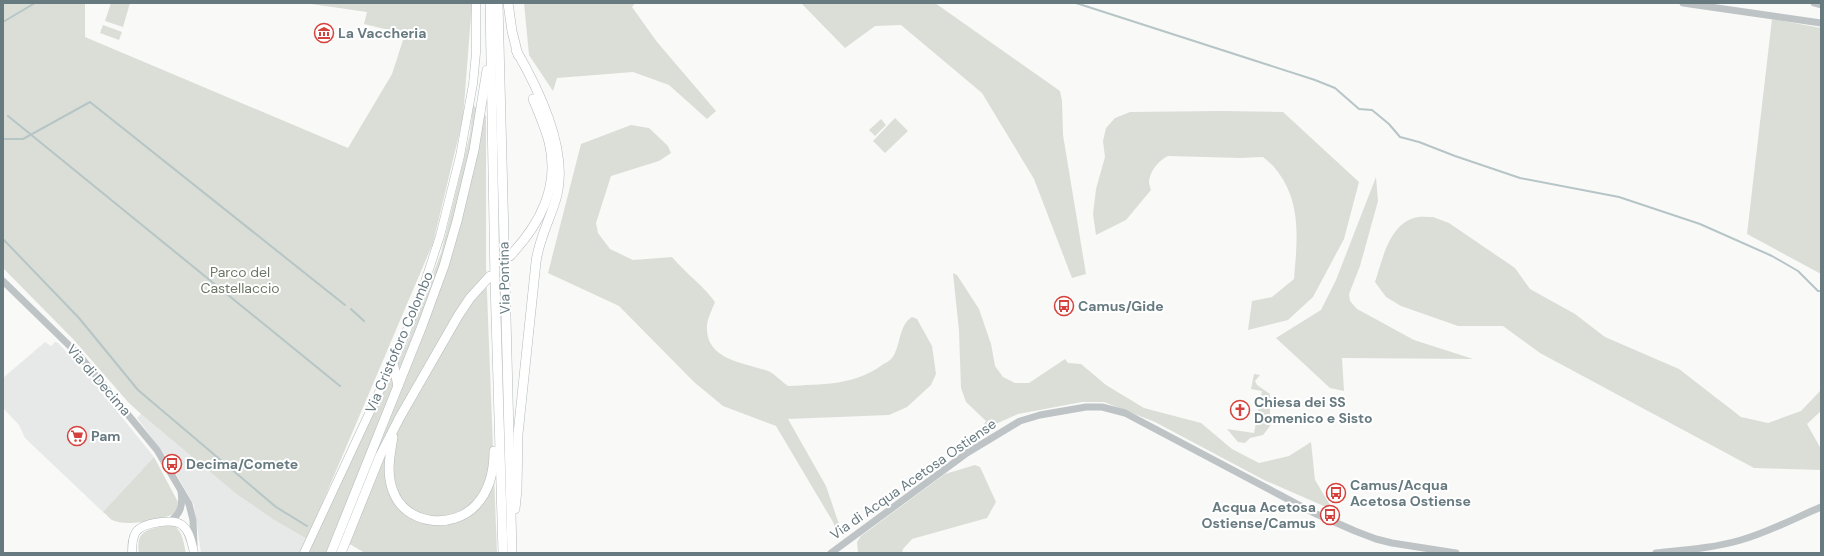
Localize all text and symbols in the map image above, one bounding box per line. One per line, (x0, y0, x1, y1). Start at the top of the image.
museum icon: La Vaccheria (313, 22, 335, 44)
place label: La Vaccheria (338, 24, 426, 42)
street label: Via Pontina (494, 242, 514, 314)
park label: Parco del Castellaccio (200, 263, 280, 297)
street label: Via Cristoforo Colombo (361, 269, 437, 415)
bus stop icon: Camus/Gide (1053, 295, 1075, 317)
place label: Camus/Gide (1078, 297, 1164, 315)
street label: Via di Decima (63, 341, 135, 419)
place label: Chiesa dei SS Domenico e Sisto (1254, 393, 1373, 427)
church icon: Chiesa dei SS Domenico e Sisto (1229, 399, 1251, 421)
street label: Via di Acqua Acetosa Ostiense (826, 415, 1000, 543)
supermarket icon: Pam (66, 425, 88, 447)
place label: Pam (91, 427, 121, 445)
bus stop icon: Decima/Comete (161, 453, 183, 475)
place label: Decima/Comete (186, 455, 298, 473)
place label: Camus/Acqua Acetosa Ostiense (1350, 476, 1471, 510)
bus stop icon: Camus/Acqua Acetosa Ostiense (1325, 482, 1347, 504)
place label: Acqua Acetosa Ostiense/Camus (1202, 498, 1316, 532)
bus stop icon: Acqua Acetosa Ostiense/Camus (1319, 504, 1341, 526)

